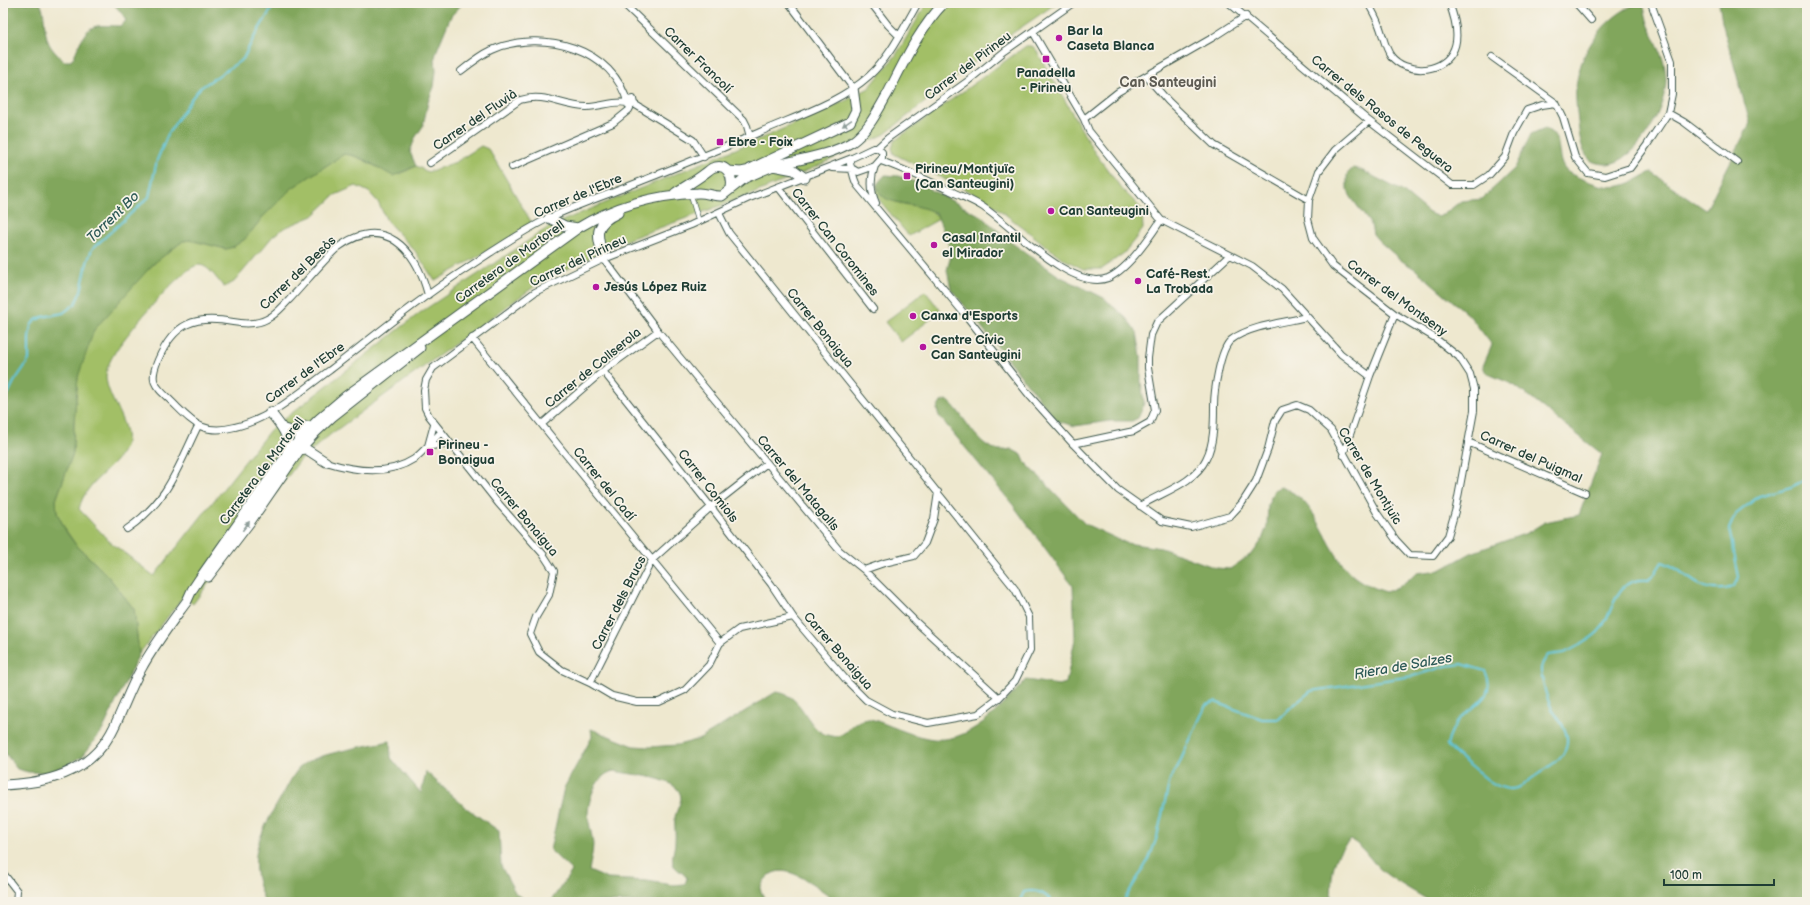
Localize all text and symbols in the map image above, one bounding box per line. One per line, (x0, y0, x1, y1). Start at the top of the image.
street label: Carrer Francolí (661, 23, 736, 97)
place label: Bar la Caseta Blanca (1067, 23, 1154, 54)
street label: Carrer del Pirineu (921, 28, 1015, 104)
marker: Bar la Caseta Blanca (1054, 33, 1064, 43)
street label: Carrer dels Rasos de Peguera (1308, 52, 1456, 176)
marker: Panadella - Pirineu (1041, 54, 1051, 64)
place label: Panadella - Pirineu (1017, 65, 1075, 96)
district label: Can Santeugini (1120, 74, 1216, 91)
street label: Carrer del Fluvià (430, 86, 520, 154)
one-way arrow (842, 119, 852, 127)
place label: Ebre - Foix (728, 134, 793, 150)
marker: Ebre - Foix (715, 137, 725, 147)
place label: Pirineu/Montjuïc (Can Santeugini) (915, 161, 1015, 192)
street label: Carrer de l'Ebre (532, 170, 625, 222)
marker: Pirineu/Montjuïc (Can Santeugini) (902, 171, 912, 181)
street label: Carrer Can Coromines (788, 185, 883, 300)
water label: Torrent Bo (83, 188, 143, 246)
place label: Can Santeugini (1059, 203, 1149, 219)
marker: Can Santeugini (1046, 206, 1056, 216)
street label: Carretera de Martorell (452, 217, 568, 307)
place label: Casal Infantil el Mirador (942, 230, 1021, 261)
street label: Carrer del Besòs (256, 232, 340, 313)
street label: Carrer del Pirineu (527, 232, 629, 290)
marker: Casal Infantil el Mirador (929, 240, 939, 250)
street label: Carrer del Montseny (1344, 256, 1450, 340)
place label: Café-Rest. La Trobada (1146, 266, 1213, 297)
marker: Café-Rest. La Trobada (1133, 276, 1143, 286)
place label: Jesús López Ruiz (604, 279, 707, 295)
marker: Jesús López Ruiz (591, 282, 601, 292)
street label: Carrer Bonaigua (783, 285, 857, 371)
place label: Canxa d'Esports (921, 308, 1018, 324)
marker: Canxa d'Esports (908, 311, 918, 321)
street label: Carrer de Collserola (542, 324, 644, 412)
place label: Centre Cívic Can Santeugini (931, 332, 1021, 363)
street label: Carrer de l'Ebre (262, 339, 348, 407)
marker: Centre Cívic Can Santeugini (918, 342, 928, 352)
street label: Carretera de Martorell (216, 414, 308, 528)
street label: Carrer de Montjuïc (1335, 424, 1405, 528)
street label: Carrer del Puigmal (1477, 427, 1585, 487)
street label: Carrer del Matagalls (753, 432, 843, 534)
place label: Pirineu - Bonaigua (438, 437, 495, 468)
street label: Carrer del Cadí (569, 444, 639, 525)
street label: Carrer Comiols (674, 446, 742, 526)
marker: Pirineu - Bonaigua (425, 447, 435, 457)
street label: Carrer Bonaigua (486, 474, 562, 560)
one-way arrow (242, 521, 250, 532)
street label: Carrer dels Brucs (588, 553, 650, 653)
street label: Carrer Bonaigua (800, 609, 876, 693)
water label: Riera de Salzes (1353, 649, 1453, 683)
scale bar (1664, 861, 1774, 887)
text: 100 m (1670, 868, 1702, 883)

